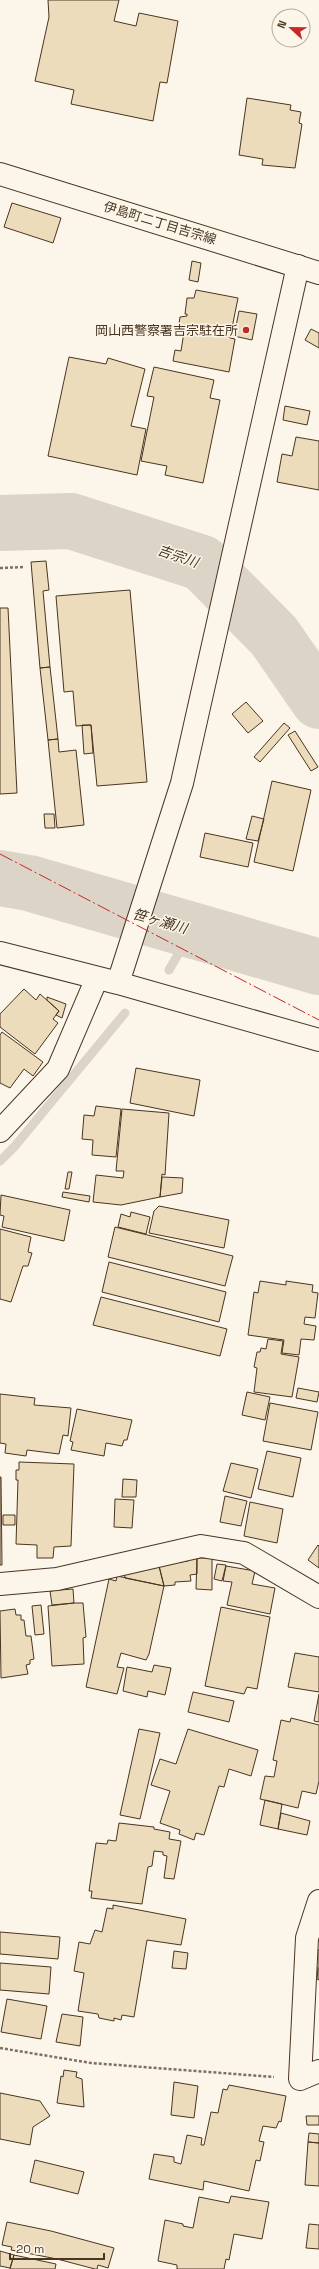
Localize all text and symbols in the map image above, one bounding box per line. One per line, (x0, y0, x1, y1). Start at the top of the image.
north arrow (271, 8, 311, 48)
text: N (274, 18, 290, 30)
street label: 伊島町二丁目吉宗線 (102, 198, 218, 248)
place label: 岡山西警察署吉宗駐在所 (95, 322, 238, 339)
marker: 岡山西警察署吉宗駐在所 (241, 325, 251, 335)
water label: 吉宗川 (155, 541, 203, 572)
water label: 笹ヶ瀬川 (131, 905, 191, 938)
scale bar (10, 2235, 104, 2261)
text: 20 m (16, 2241, 44, 2257)

